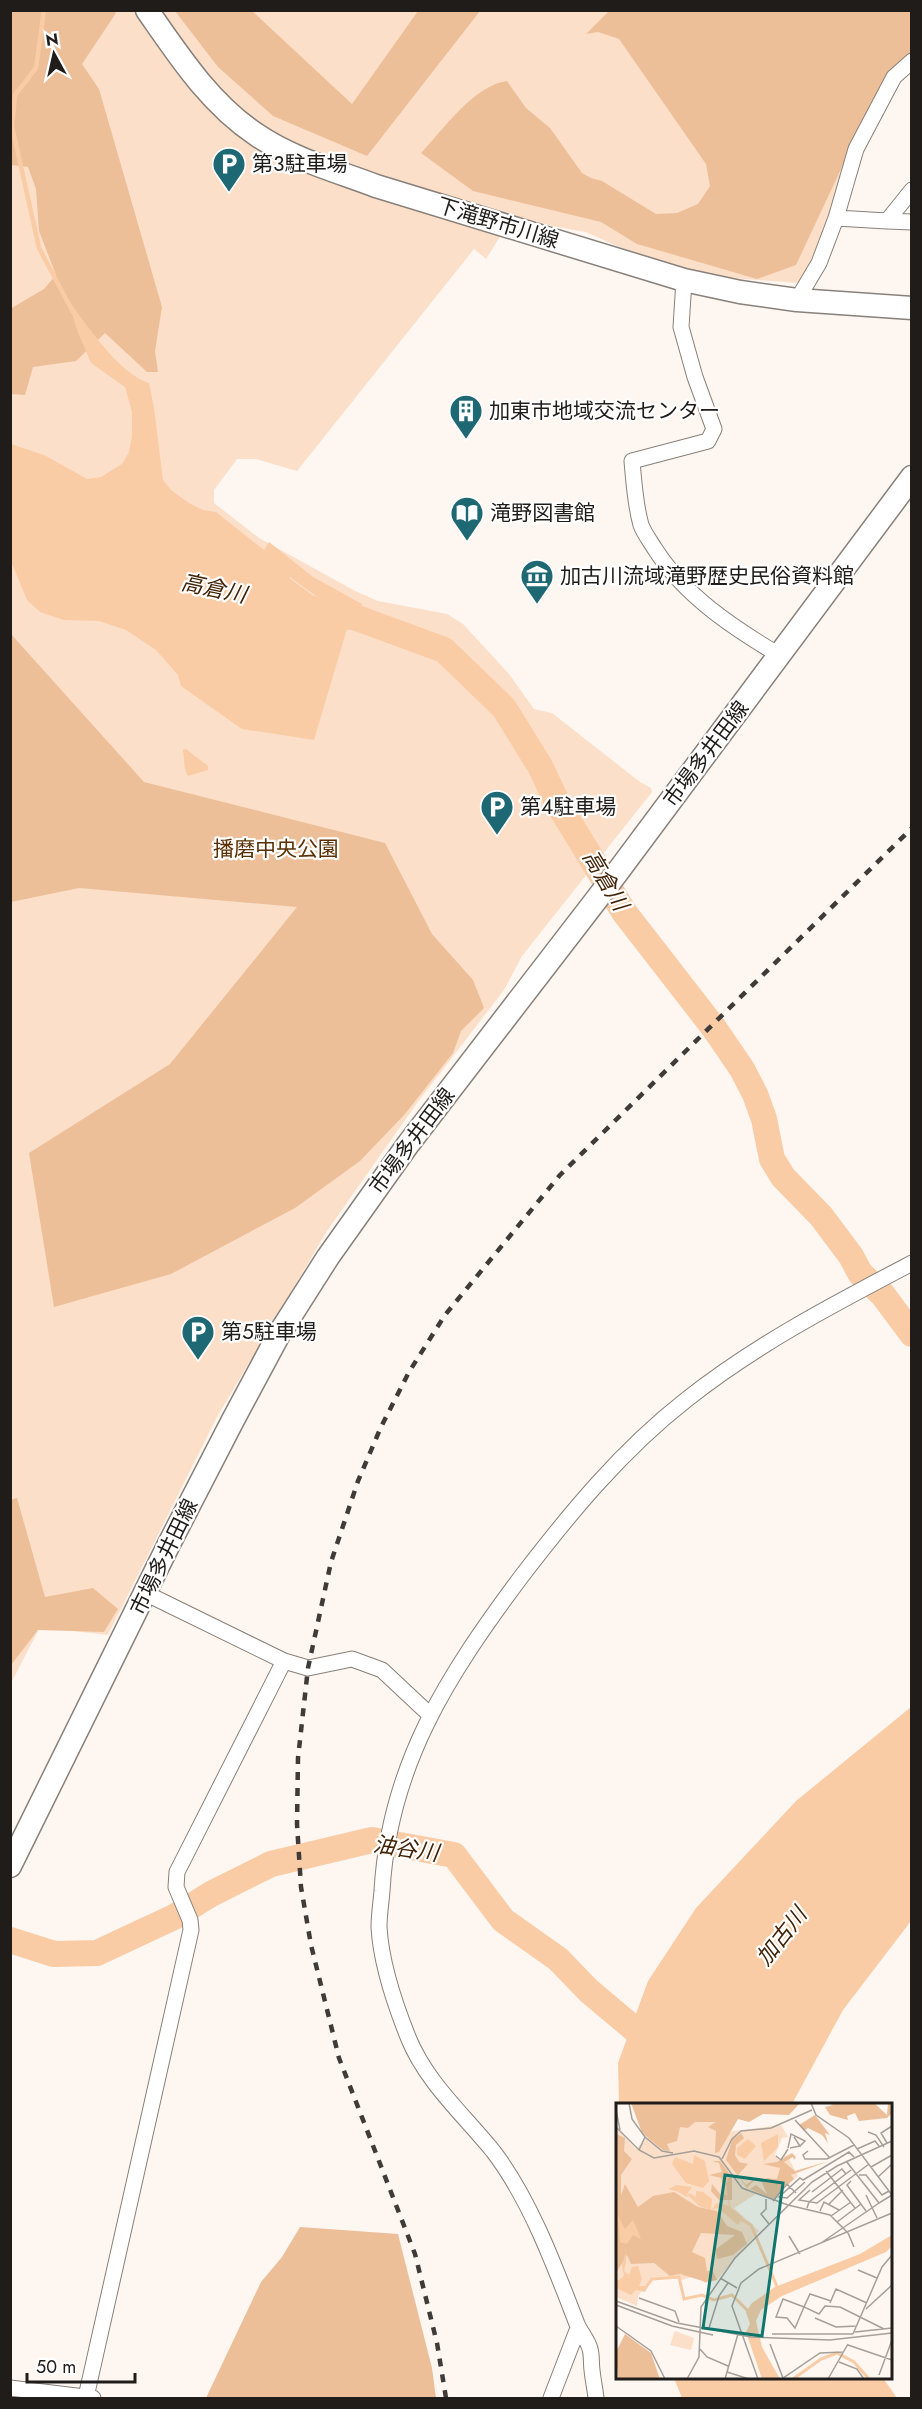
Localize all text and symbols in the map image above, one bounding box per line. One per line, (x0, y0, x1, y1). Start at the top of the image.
north arrow (24, 24, 84, 84)
text: N (44, 27, 60, 52)
parking icon: 第3駐車場 (211, 146, 247, 193)
place label: 第3駐車場 (252, 149, 347, 179)
street label: 下滝野市川線 (433, 190, 563, 256)
building icon: 加東市地域交流センター (448, 393, 484, 440)
place label: 加東市地域交流センター (489, 396, 720, 426)
library icon: 滝野図書館 (449, 495, 485, 542)
place label: 滝野図書館 (490, 498, 595, 528)
museum icon: 加古川流域滝野歴史民俗資料館 (519, 558, 555, 605)
place label: 加古川流域滝野歴史民俗資料館 (560, 561, 854, 591)
water label: 高倉川 (178, 565, 252, 611)
street label: 市場多井田線 (656, 695, 756, 813)
parking icon: 第4駐車場 (479, 789, 515, 836)
place label: 第4駐車場 (520, 792, 616, 822)
park label: 播磨中央公園 (213, 834, 339, 864)
water label: 高倉川 (575, 843, 638, 918)
street label: 市場多井田線 (362, 1082, 462, 1200)
parking icon: 第5駐車場 (180, 1314, 216, 1361)
place label: 第5駐車場 (221, 1317, 317, 1347)
street label: 市場多井田線 (123, 1494, 205, 1620)
water label: 油谷川 (371, 1828, 443, 1869)
water label: 加古川 (748, 1899, 815, 1972)
inset map (616, 2103, 892, 2379)
scale bar (27, 2346, 135, 2384)
text: 50 m (36, 2354, 76, 2380)

